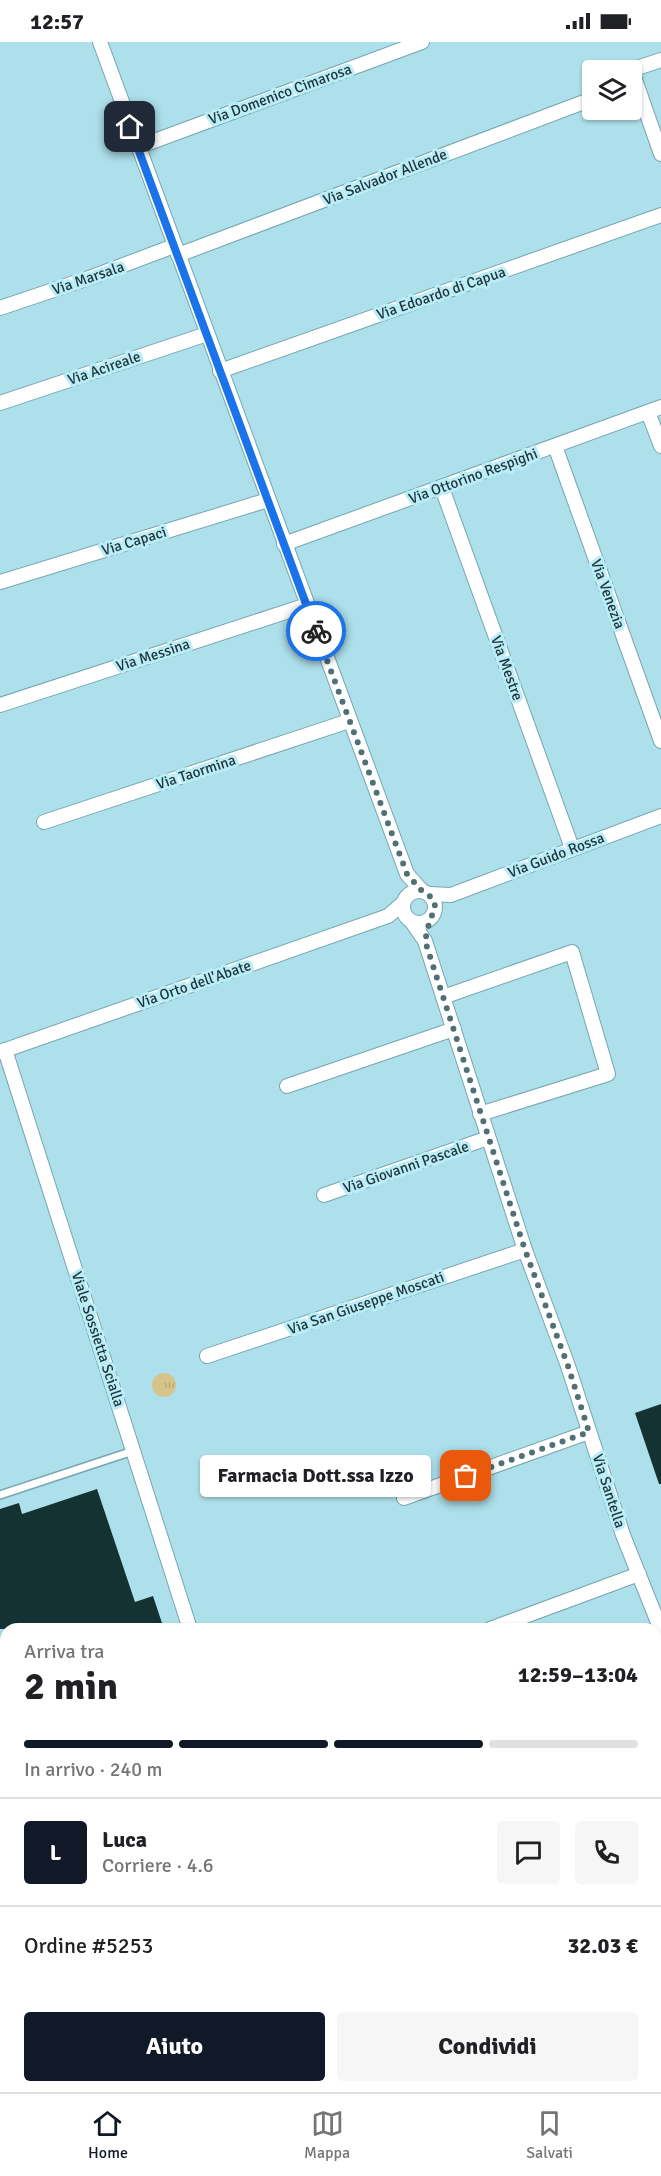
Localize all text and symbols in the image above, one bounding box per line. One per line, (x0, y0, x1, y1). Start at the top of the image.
text: 12:57 (30, 8, 84, 35)
street label: Via Domenico Cimarosa (206, 60, 354, 128)
map controls (582, 60, 642, 120)
button: layers (582, 60, 642, 120)
pin (104, 101, 155, 152)
icon: home (113, 110, 146, 143)
street label: Via Salvador Allende (320, 145, 450, 209)
street label: Via Marsala (50, 257, 126, 299)
street label: Via Edoardo di Capua (374, 262, 508, 324)
street label: Via Acireale (65, 347, 143, 389)
street label: Via Ottorino Respighi (406, 444, 540, 508)
street label: Via Capaci (99, 523, 169, 559)
street label: Via Venezia (587, 557, 629, 631)
courier (286, 601, 346, 661)
icon: bike (300, 615, 333, 648)
street label: Via Mestre (487, 633, 527, 703)
street label: Via Messina (114, 635, 192, 675)
street label: Via Taormina (154, 751, 238, 793)
street label: Via Guido Rossa (505, 828, 607, 882)
street label: Via Orto dell'Abate (135, 956, 253, 1012)
street label: Via Giovanni Pascale (341, 1137, 471, 1197)
street label: Via San Giuseppe Moscati (285, 1268, 447, 1338)
street label: Viale Sossietta Scialla (68, 1269, 128, 1409)
pin (440, 1450, 491, 1501)
street label: Via Santella (589, 1452, 629, 1530)
callout: Farmacia Dott.ssa Izzo (199, 1455, 430, 1497)
icon: bag (449, 1459, 482, 1492)
text: Farmacia Dott.ssa Izzo (217, 1463, 414, 1488)
text: Arriva tra (24, 1639, 104, 1664)
text: 12:59–13:04 (518, 1661, 638, 1688)
text: 2 min (24, 1662, 118, 1710)
text: In arrivo · 240 m (24, 1757, 162, 1782)
button: chat (497, 1821, 560, 1884)
button: phone (575, 1821, 638, 1884)
text: Luca (102, 1826, 147, 1853)
text: L (50, 1839, 61, 1866)
text: Corriere · 4.6 (102, 1853, 214, 1878)
text: Ordine #5253 (24, 1932, 153, 1959)
text: 32.03 € (567, 1932, 638, 1959)
button: Aiuto (24, 2012, 325, 2081)
button: Condividi (337, 2012, 638, 2081)
tab: Home (88, 2107, 128, 2163)
tab: Mappa (304, 2107, 350, 2163)
tab: Salvati (526, 2107, 573, 2163)

